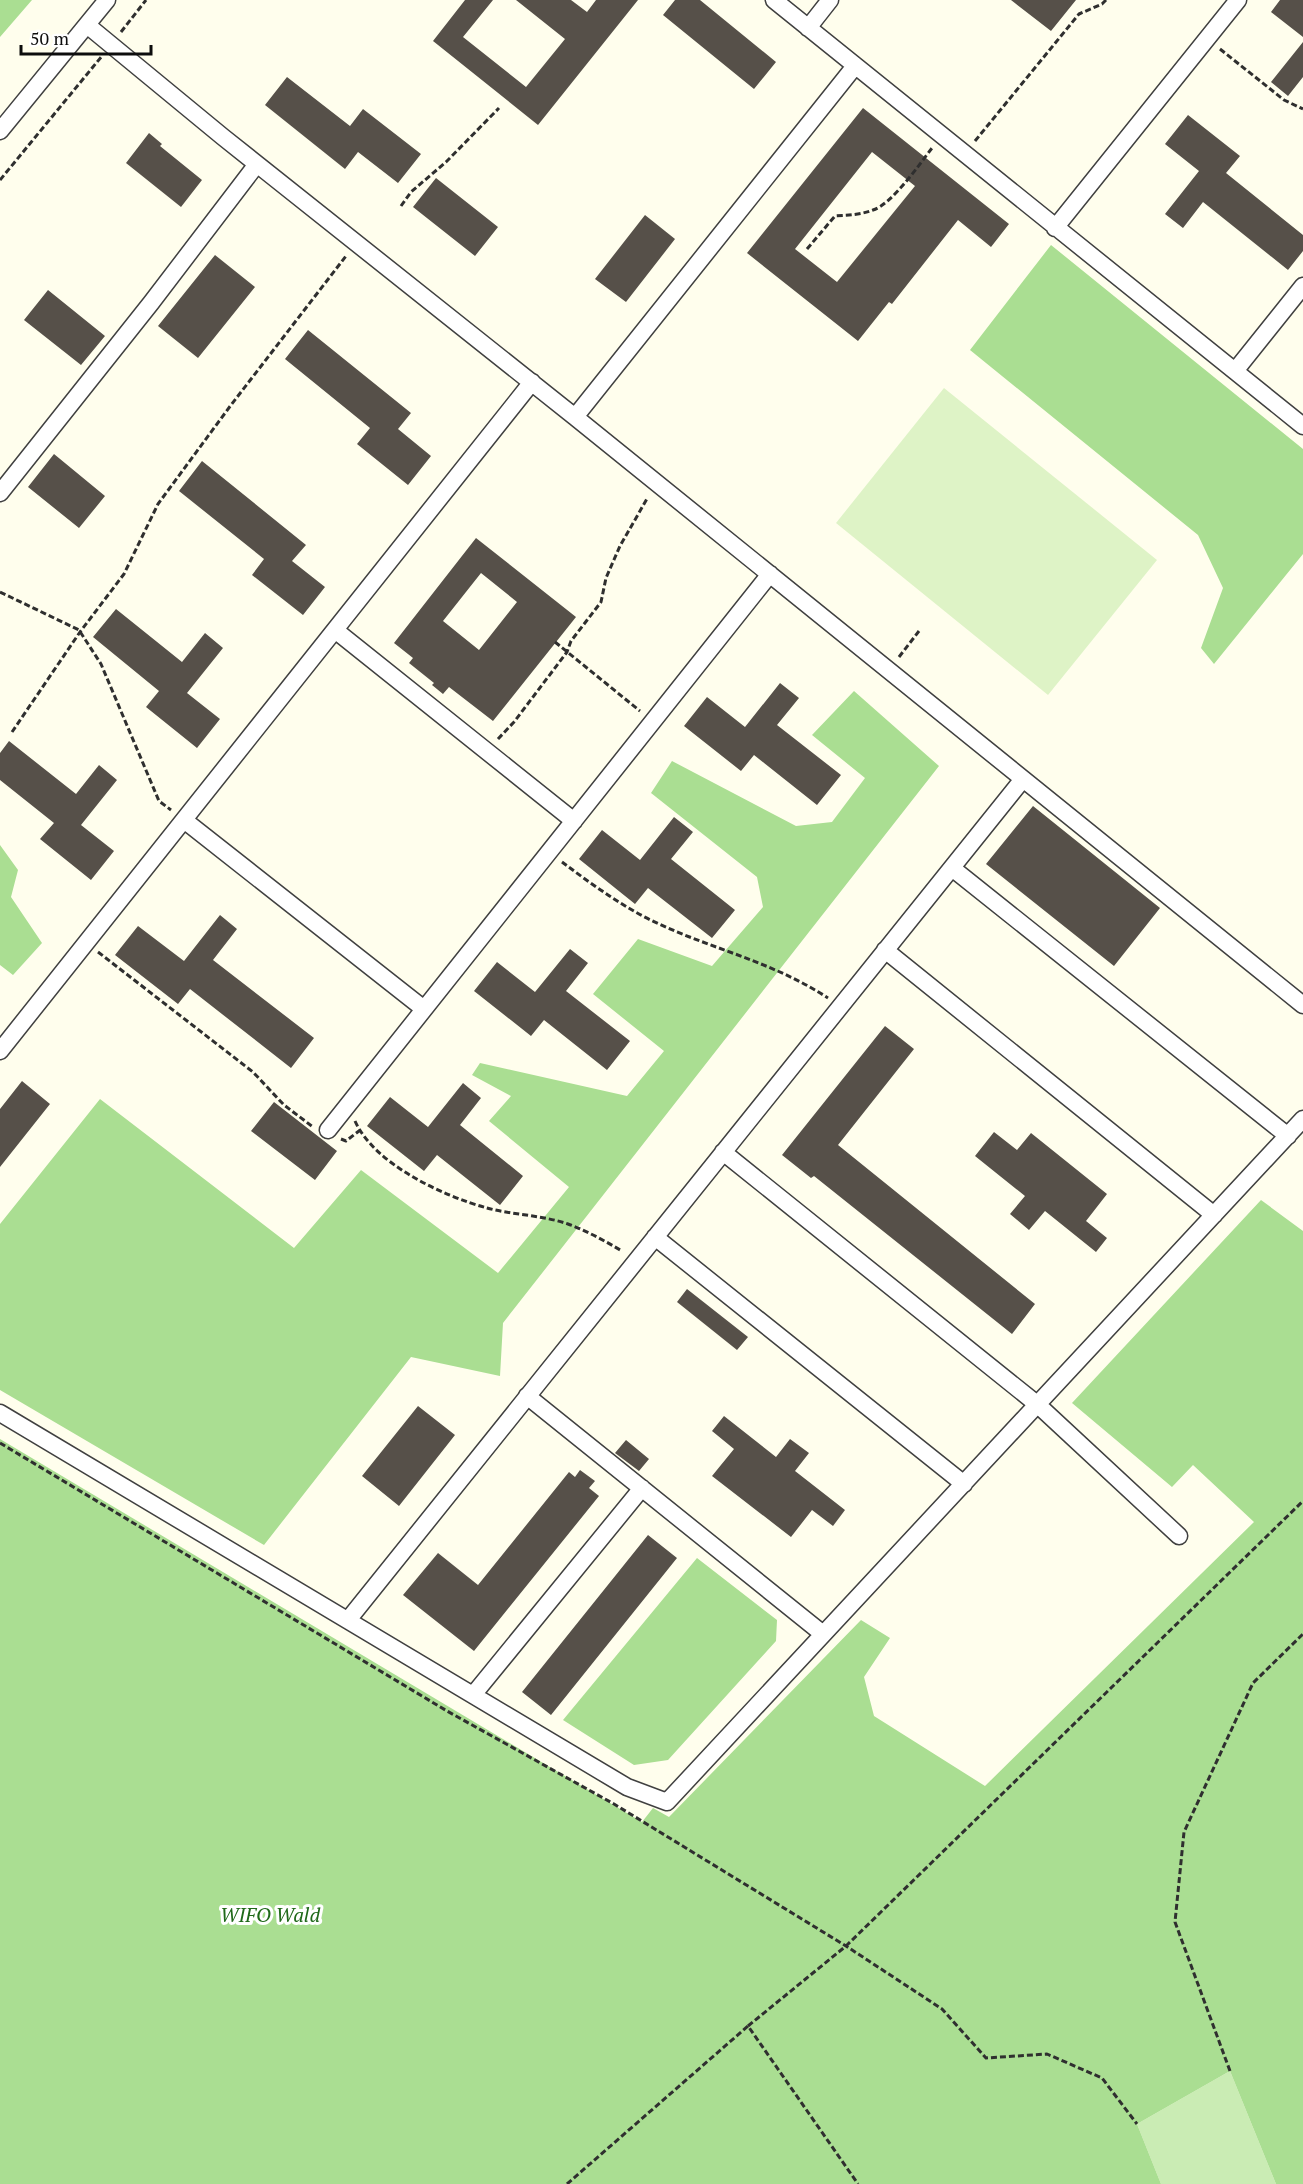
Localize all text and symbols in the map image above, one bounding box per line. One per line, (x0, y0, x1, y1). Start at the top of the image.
scale bar (21, 18, 152, 56)
text: 50 m (30, 26, 70, 50)
park label: WIFO Wald (220, 1901, 320, 1928)

